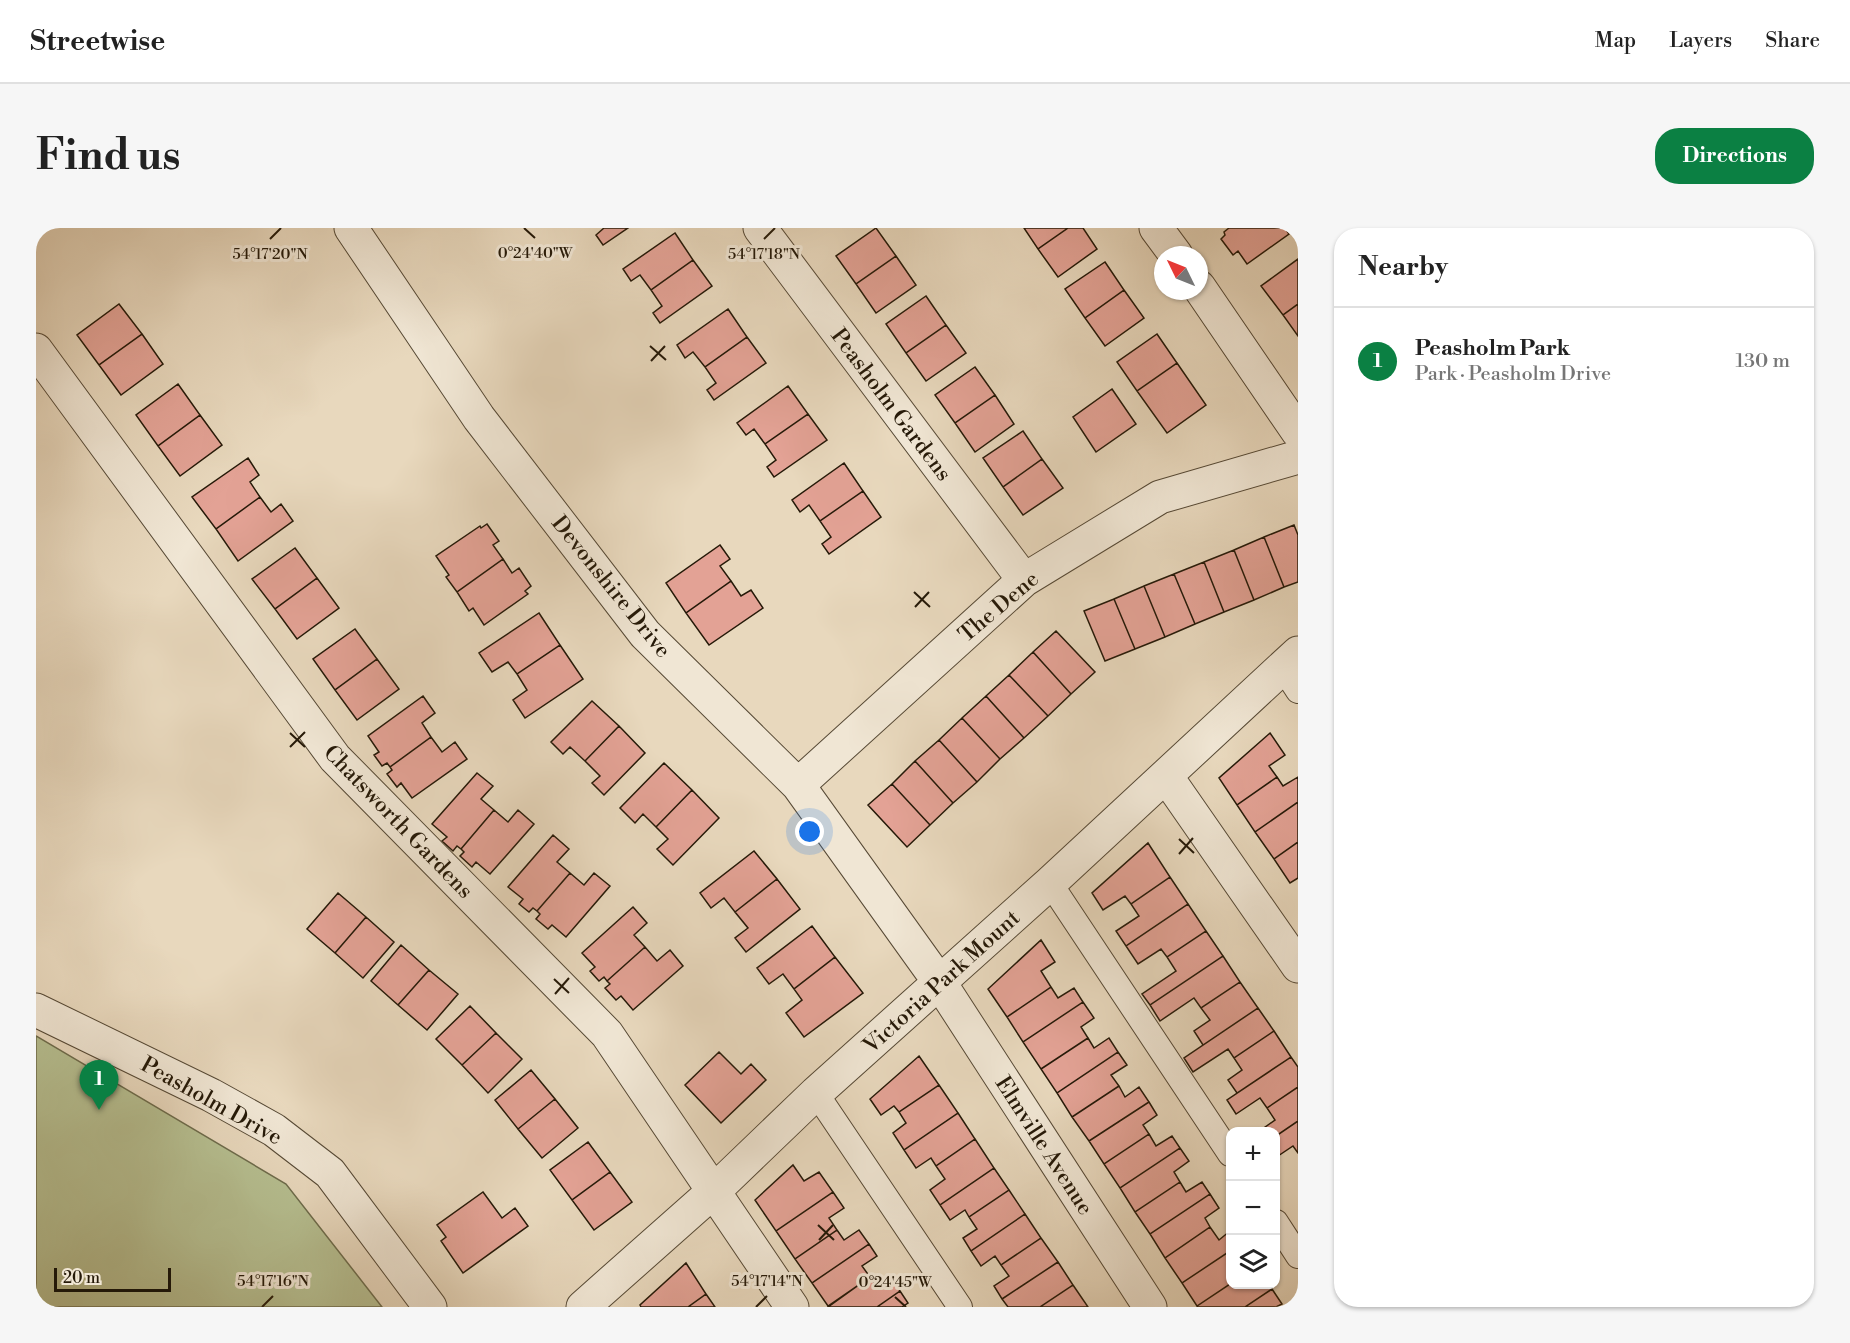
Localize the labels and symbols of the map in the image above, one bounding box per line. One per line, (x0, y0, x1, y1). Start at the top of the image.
text: 0°24'40"W (498, 244, 573, 263)
text: 54°17'20"N (232, 245, 308, 264)
text: 54°17'18"N (728, 245, 800, 264)
north arrow (1154, 246, 1208, 300)
street label: Peasholm Gardens (825, 323, 957, 487)
street label: Devonshire Drive (545, 510, 676, 663)
street label: The Dene (953, 566, 1045, 648)
street label: Chatsworth Gardens (318, 740, 478, 905)
your location (795, 817, 824, 846)
street label: Victoria Park Mount (857, 905, 1026, 1060)
street label: Peasholm Drive (136, 1051, 287, 1151)
pin: 1 (80, 1060, 118, 1110)
street label: Elmville Avenue (989, 1071, 1099, 1220)
scale bar (54, 1265, 171, 1292)
text: 54°17'16"N (237, 1272, 309, 1291)
text: 54°17'14"N (731, 1272, 803, 1291)
text: 0°24'45"W (858, 1273, 932, 1292)

